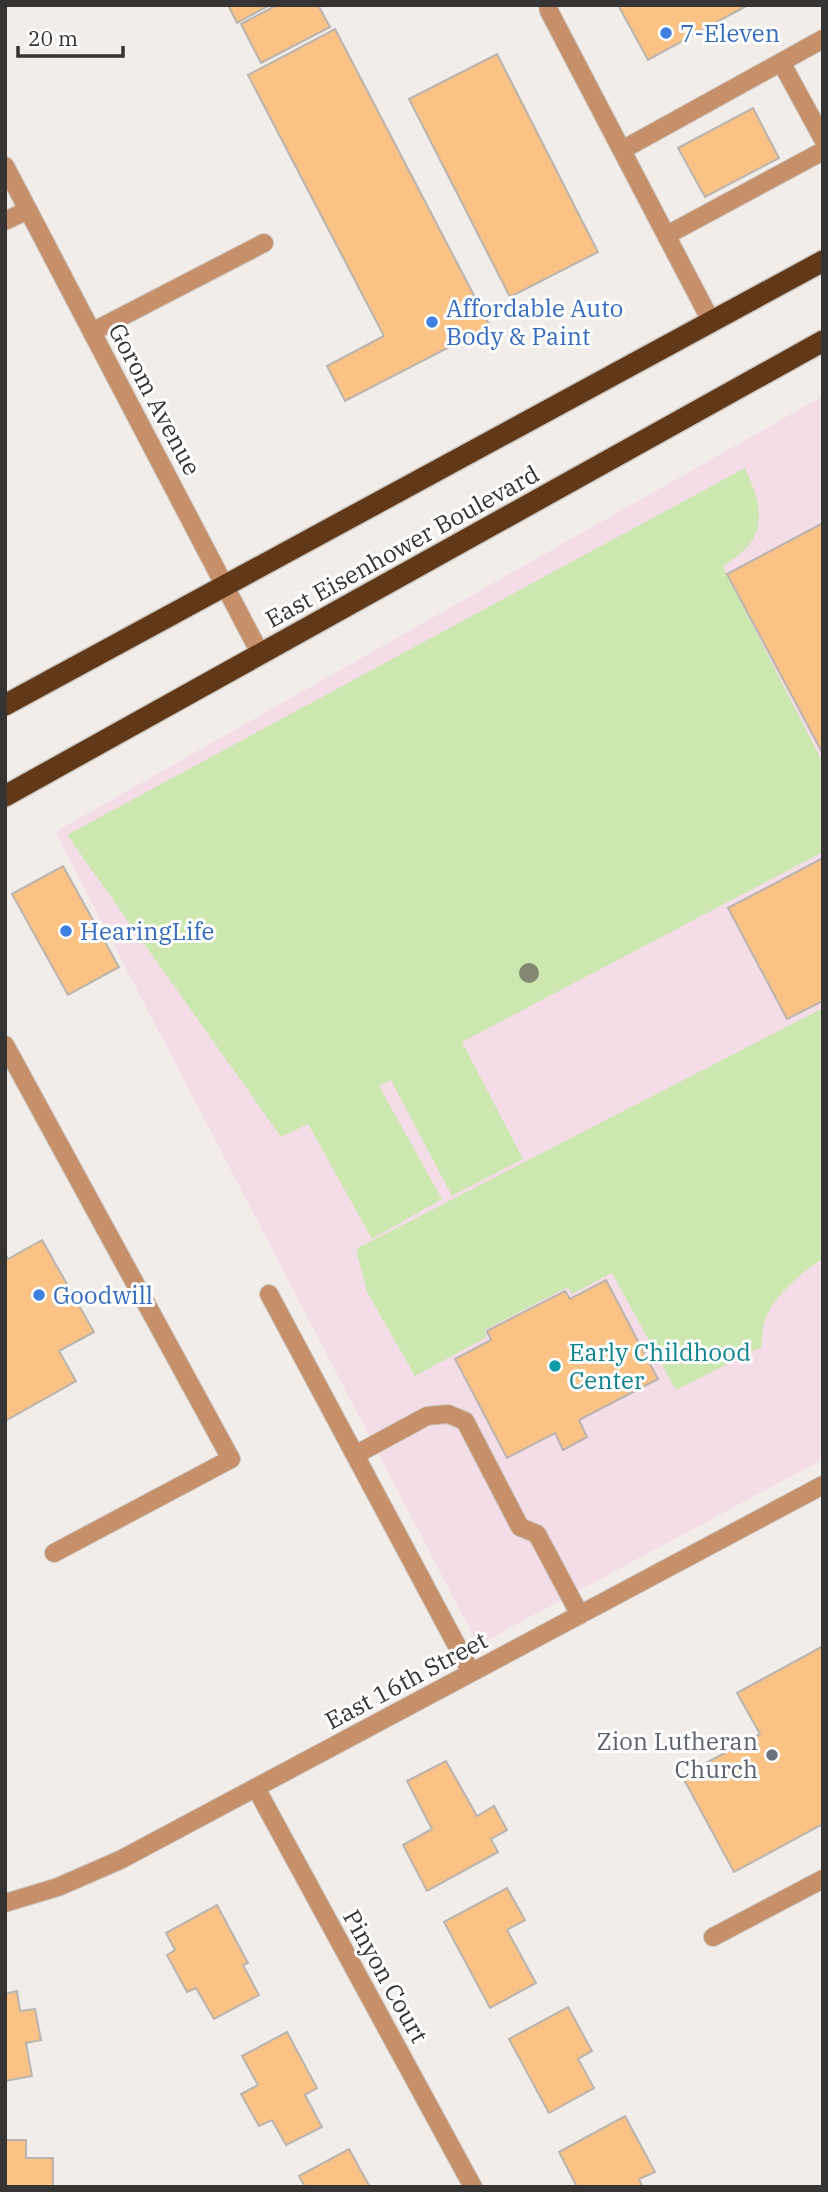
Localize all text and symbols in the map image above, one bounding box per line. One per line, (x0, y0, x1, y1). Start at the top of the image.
scale bar (18, 14, 122, 58)
place label: 7-Eleven (680, 17, 780, 49)
text: 20 m (28, 24, 78, 52)
marker: 7-Eleven (658, 25, 674, 41)
place label: Affordable Auto Body & Paint (446, 292, 623, 352)
marker: Affordable Auto Body & Paint (424, 314, 440, 330)
street label: Gorom Avenue (101, 317, 209, 481)
street label: East Eisenhower Boulevard (259, 457, 545, 635)
place label: HearingLife (80, 915, 214, 947)
marker: HearingLife (58, 923, 74, 939)
place label: Goodwill (53, 1279, 153, 1311)
marker: Goodwill (31, 1287, 47, 1303)
place label: Early Childhood Center (569, 1336, 751, 1396)
marker: Early Childhood Center (547, 1358, 563, 1374)
street label: East 16th Street (319, 1624, 493, 1736)
place label: Zion Lutheran Church (596, 1725, 758, 1785)
marker: Zion Lutheran Church (764, 1747, 780, 1763)
street label: Pinyon Court (336, 1904, 436, 2048)

